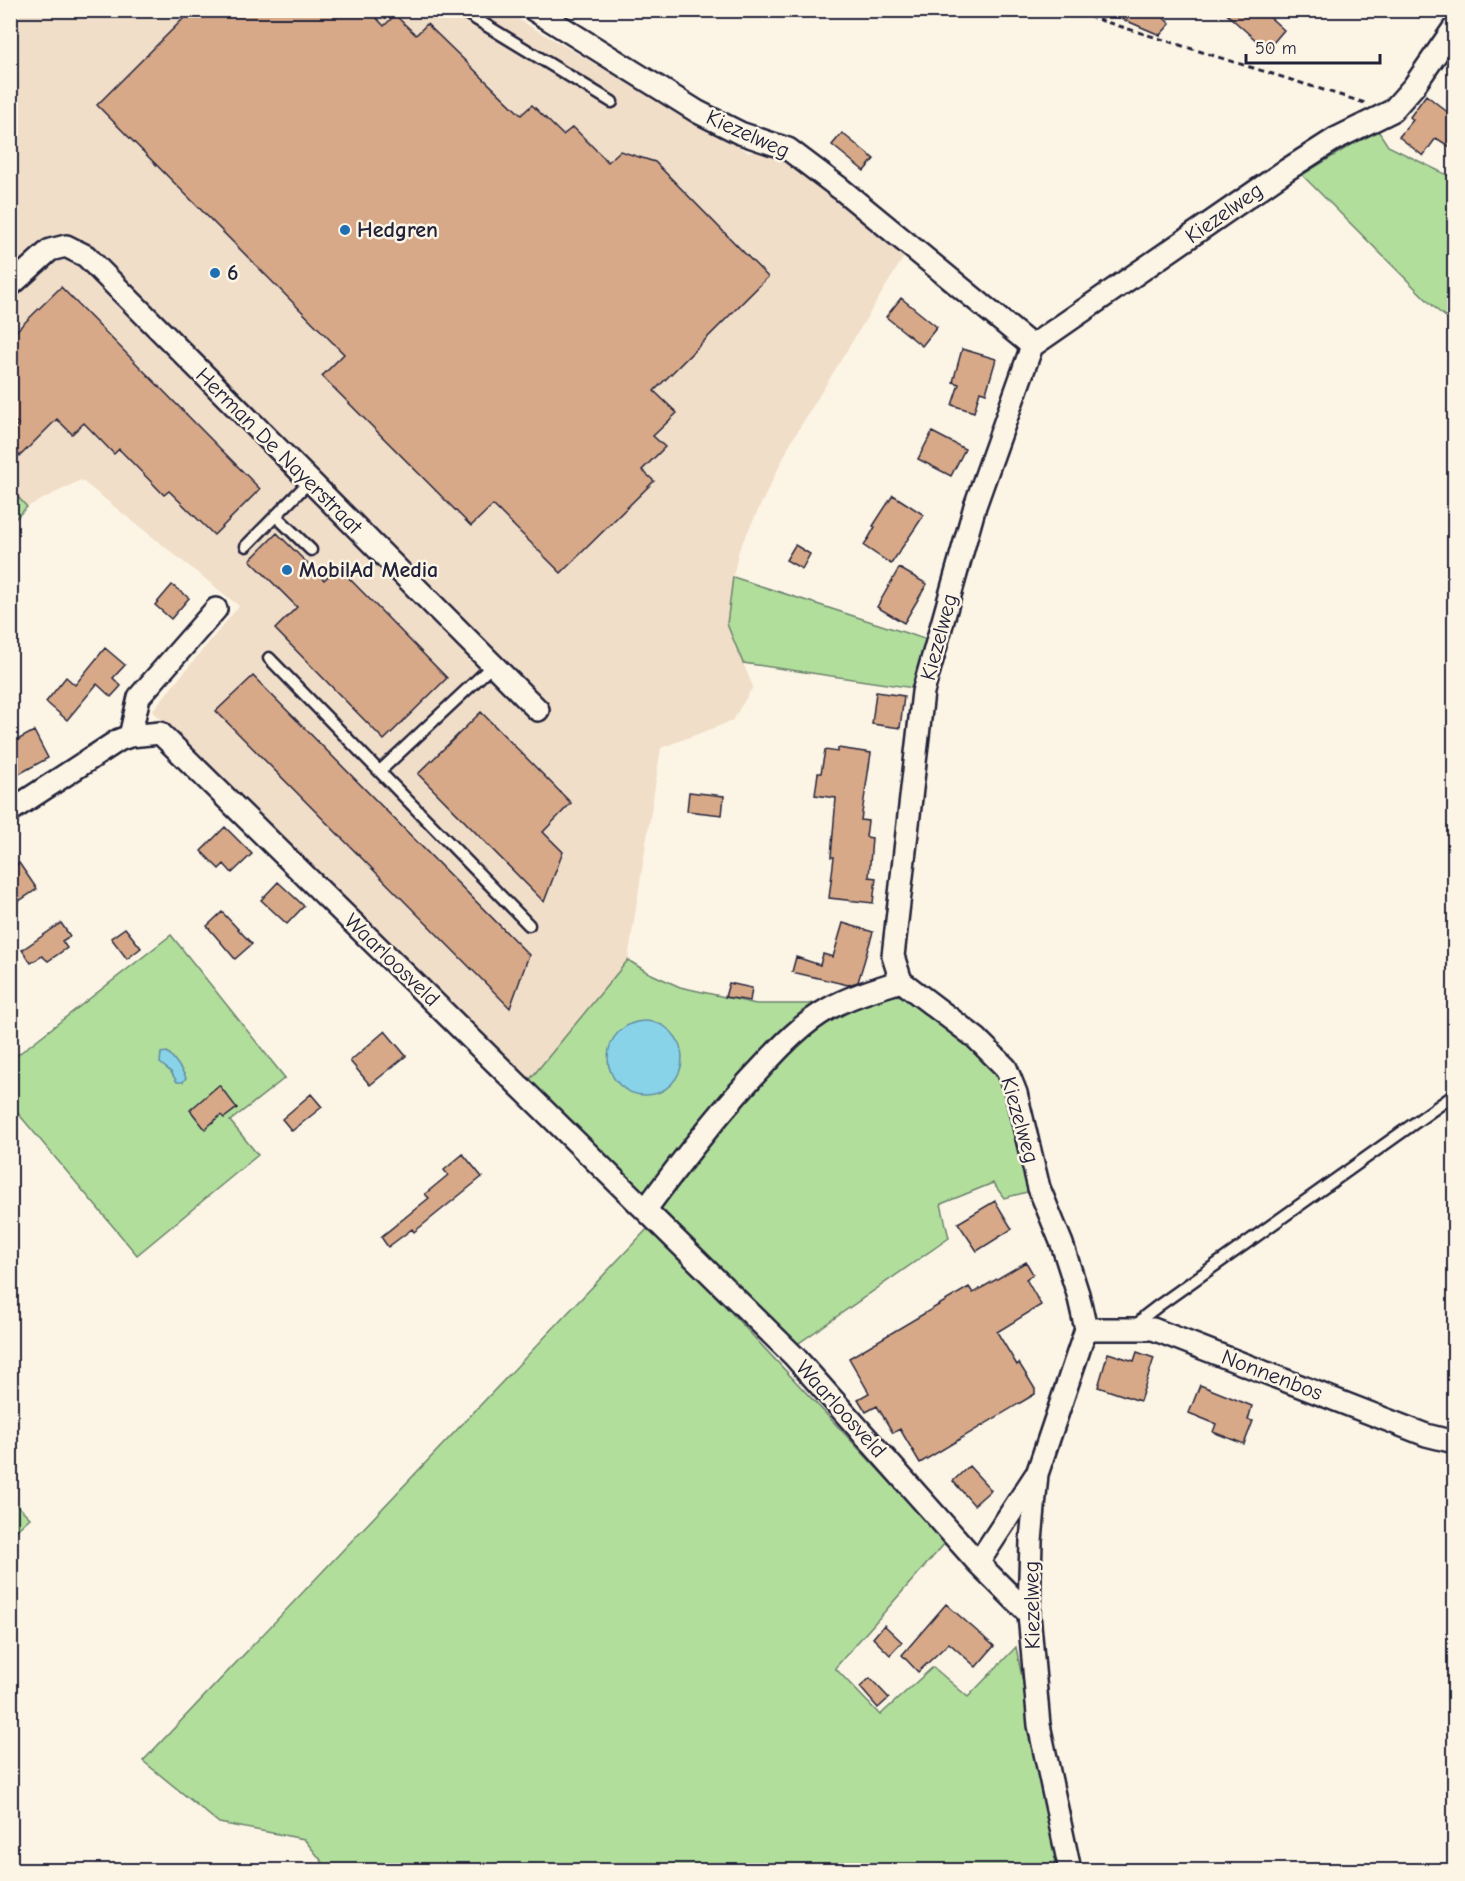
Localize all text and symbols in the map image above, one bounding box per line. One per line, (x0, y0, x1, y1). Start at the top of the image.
scale bar (1246, 27, 1380, 65)
text: 50 m (1255, 38, 1297, 59)
street label: Kiezelweg (702, 104, 794, 164)
street label: Kiezelweg (1180, 177, 1268, 249)
place label: Hedgren (357, 217, 438, 243)
marker: Hedgren (338, 223, 352, 237)
place label: 6 (227, 260, 239, 286)
marker: 6 (208, 266, 222, 280)
street label: Herman De Nayerstraat (190, 362, 368, 540)
place label: MobilAd Media (299, 557, 438, 583)
marker: MobilAd Media (280, 563, 294, 577)
street label: Kiezelweg (915, 591, 963, 683)
street label: Waarloosveld (339, 908, 445, 1012)
street label: Kiezelweg (995, 1074, 1045, 1166)
street label: Nonnenbos (1218, 1344, 1326, 1406)
street label: Waarloosveld (790, 1355, 892, 1463)
street label: Kiezelweg (1018, 1560, 1046, 1650)

